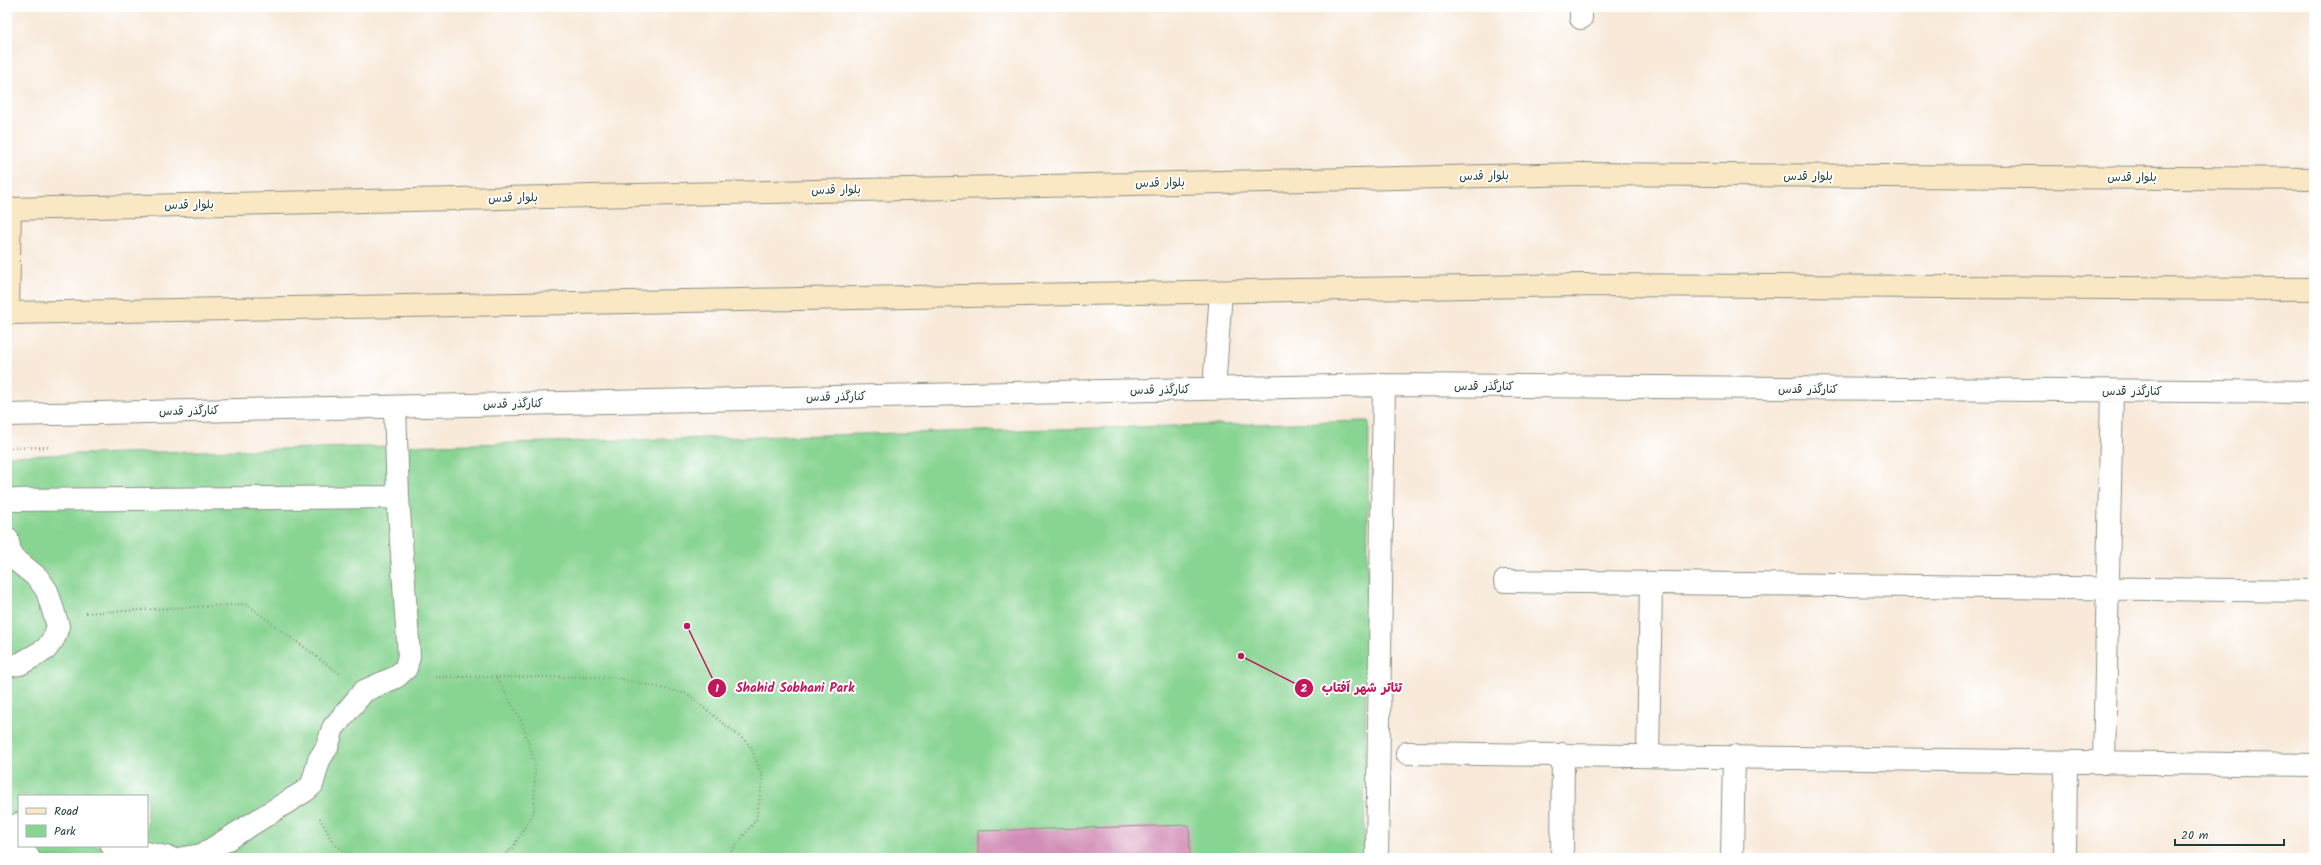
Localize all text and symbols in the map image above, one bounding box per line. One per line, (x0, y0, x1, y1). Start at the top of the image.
street label: بلوار قدس (1459, 166, 1509, 186)
street label: بلوار قدس (1783, 167, 1833, 186)
street label: بلوار قدس (2107, 168, 2157, 187)
street label: بلوار قدس (1135, 173, 1185, 193)
street label: بلوار قدس (811, 180, 861, 200)
street label: بلوار قدس (488, 188, 538, 208)
street label: بلوار قدس (164, 195, 214, 215)
street label: کنارگذر قدس (1454, 377, 1514, 396)
street label: کنارگذر قدس (1130, 380, 1190, 400)
street label: کنارگذر قدس (1778, 380, 1838, 399)
street label: کنارگذر قدس (2102, 382, 2162, 401)
street label: کنارگذر قدس (806, 387, 866, 407)
street label: کنارگذر قدس (483, 394, 543, 414)
street label: کنارگذر قدس (159, 401, 219, 421)
callout: Shahid Sobhani Park (707, 675, 862, 700)
callout: تئاتر شهر آفتاب (1294, 675, 1410, 700)
text: Shahid Sobhani Park (736, 678, 855, 699)
text: تئاتر شهر آفتاب (1322, 678, 1403, 699)
text: 1 (715, 679, 719, 698)
text: 2 (1301, 679, 1308, 698)
legend (18, 795, 148, 847)
text: Road (54, 802, 79, 821)
scale bar (2175, 821, 2284, 847)
text: Park (54, 822, 76, 841)
text: 20 m (2181, 826, 2209, 845)

